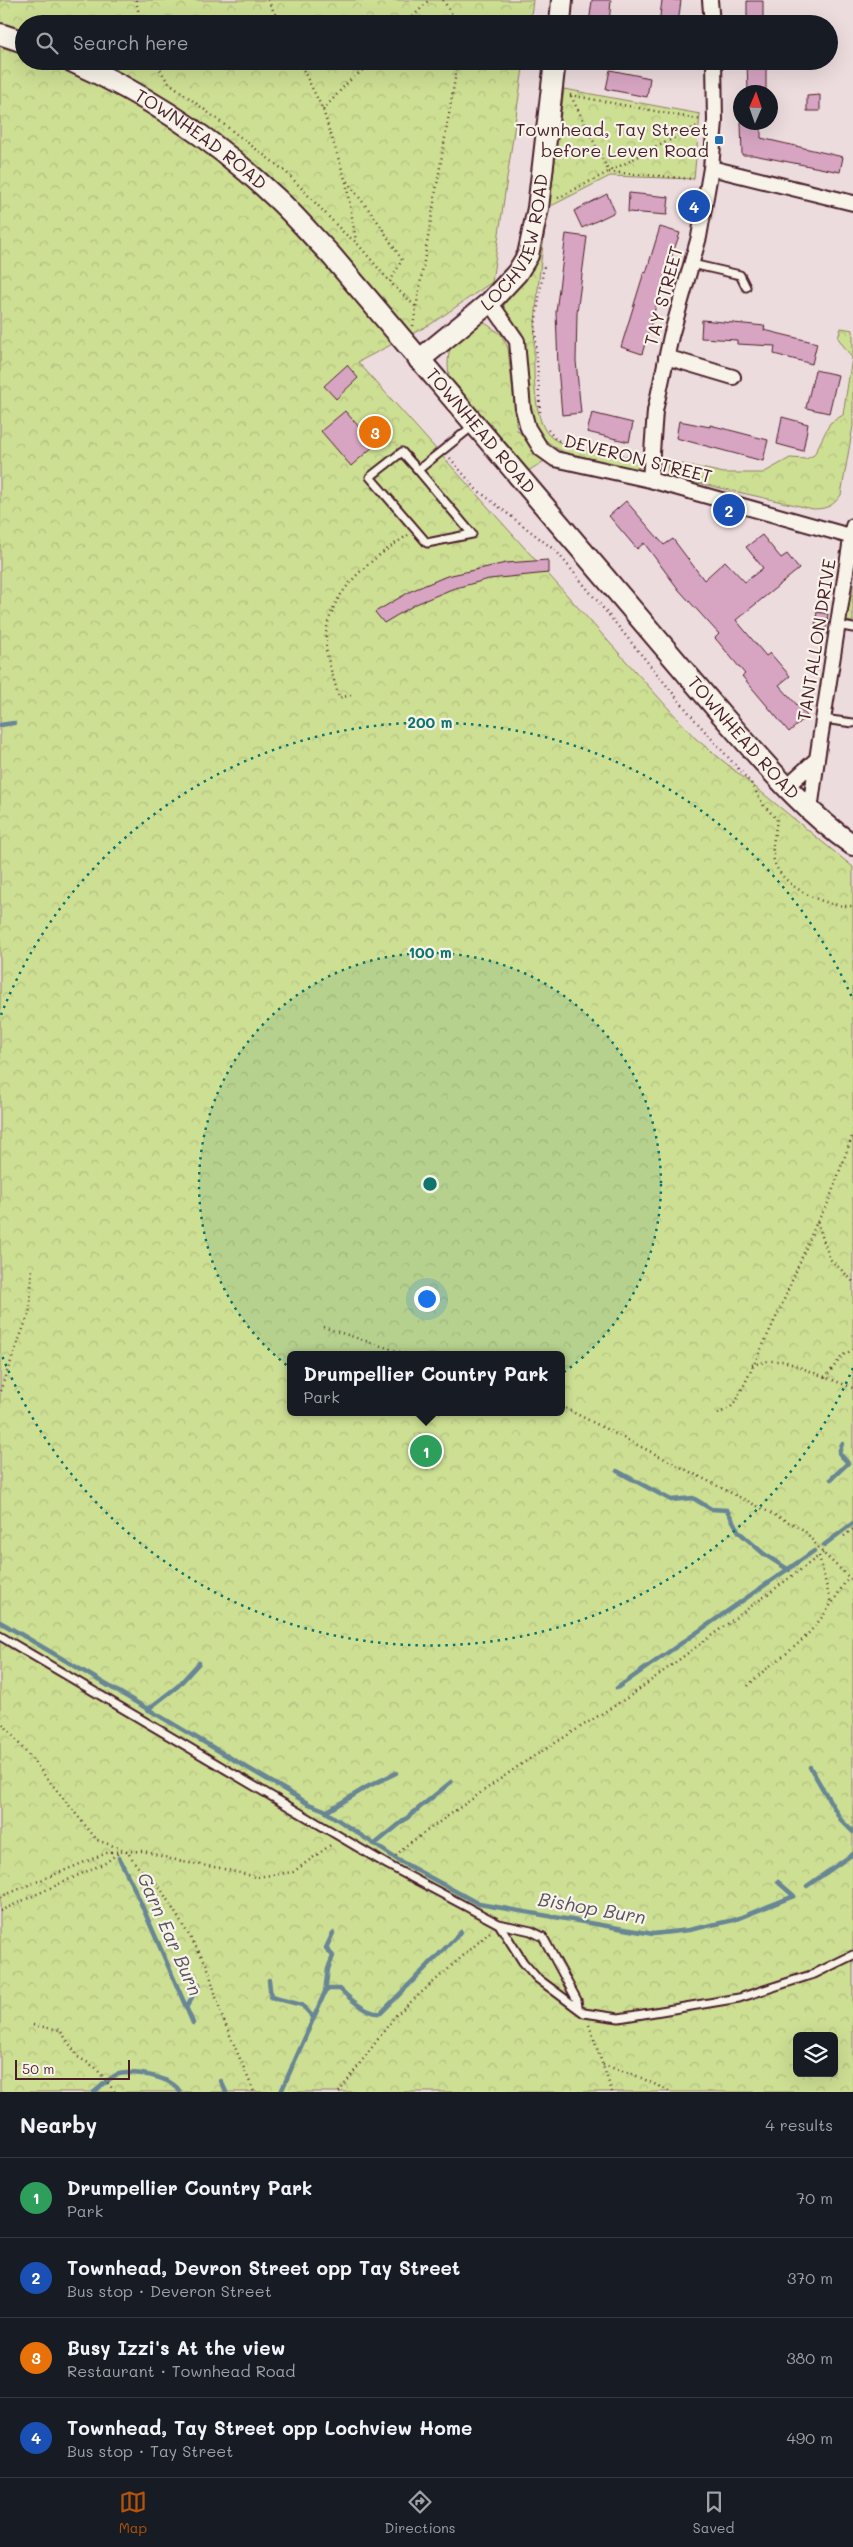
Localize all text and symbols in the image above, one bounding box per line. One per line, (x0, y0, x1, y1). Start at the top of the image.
search box (15, 15, 838, 70)
icon: search (33, 29, 61, 57)
text: Search here (73, 30, 189, 55)
street label: TOWNHEAD ROAD (131, 83, 272, 195)
north arrow (733, 85, 778, 130)
place label: Townhead, Tay Street before Leven Road (516, 117, 709, 162)
marker: Townhead, Tay Street before Leven Road (713, 134, 725, 146)
street label: LOCHVIEW ROAD (475, 172, 553, 316)
pin: 4 (678, 187, 710, 225)
street label: TAY STREET (638, 243, 688, 348)
street label: TOWNHEAD ROAD (421, 363, 542, 498)
pin: 3 (359, 413, 391, 451)
street label: DEVERON STREET (562, 428, 715, 488)
pin: 2 (713, 491, 745, 529)
street label: TANTALLON DRIVE (791, 557, 841, 723)
street label: TOWNHEAD ROAD (683, 670, 805, 804)
text: 200 m (408, 712, 453, 732)
text: 100 m (408, 942, 452, 962)
centre of rings (421, 1175, 439, 1193)
your location (414, 1286, 440, 1312)
popup (287, 1351, 565, 1416)
text: Drumpellier Country Park (303, 1361, 549, 1386)
text: Park (303, 1386, 340, 1407)
pin: 1 (410, 1432, 442, 1470)
water label: Garn Ear Burn (132, 1868, 209, 1999)
water label: Bishop Burn (536, 1886, 648, 1929)
map controls (793, 2032, 838, 2077)
button: layers (793, 2032, 838, 2077)
scale bar (15, 2057, 130, 2080)
text: 50 m (22, 2059, 54, 2078)
text: Nearby (20, 2111, 97, 2138)
text: 4 results (765, 2114, 833, 2135)
text: Drumpellier Country Park (67, 2175, 312, 2200)
text: 1 (32, 2187, 40, 2208)
text: 70 m (796, 2187, 833, 2208)
text: Park (67, 2200, 103, 2221)
text: Townhead, Devron Street opp Tay Street (67, 2255, 460, 2280)
text: 2 (32, 2267, 40, 2288)
text: 370 m (787, 2267, 833, 2288)
text: Bus stop · Deveron Street (67, 2280, 272, 2301)
text: Busy Izzi's At the view (67, 2335, 285, 2360)
text: 3 (31, 2347, 41, 2368)
text: 380 m (786, 2347, 833, 2368)
text: Restaurant · Townhead Road (67, 2360, 296, 2381)
text: Townhead, Tay Street opp Lochview Home (67, 2415, 472, 2440)
text: 4 (31, 2427, 41, 2448)
text: 490 m (786, 2427, 833, 2448)
text: Bus stop · Tay Street (67, 2440, 233, 2461)
tab: Map (119, 2488, 147, 2537)
tab: Directions (384, 2488, 456, 2537)
tab: Saved (693, 2488, 734, 2537)

